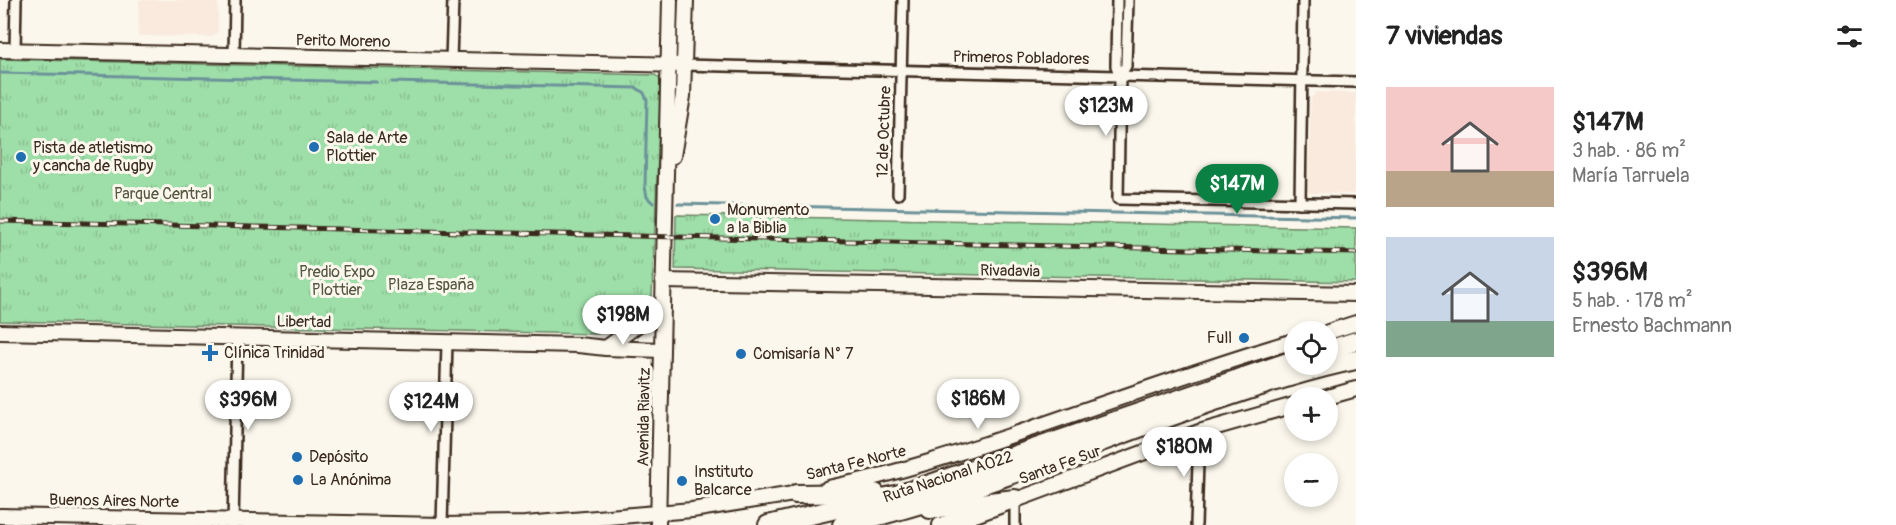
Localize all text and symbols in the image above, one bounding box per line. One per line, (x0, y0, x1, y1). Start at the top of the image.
text: 7 viviendas (1386, 20, 1502, 52)
icon: filters (1833, 20, 1866, 53)
street label: Perito Moreno (295, 30, 391, 52)
street label: Primeros Pobladores (953, 47, 1089, 69)
street label: 12 de Octubre (872, 86, 896, 178)
pin: $123M (1064, 86, 1148, 137)
text: $123M (1079, 93, 1133, 118)
text: $147M (1572, 106, 1644, 138)
icon: home (1434, 111, 1506, 183)
place label: Sala de Arte Plottier (326, 128, 407, 166)
place label: Pista de atletismo y cancha de Rugby (32, 138, 154, 176)
text: 3 hab. · 86 m² (1572, 138, 1686, 163)
marker: Sala de Arte Plottier (307, 140, 321, 154)
marker: Pista de atletismo y cancha de Rugby (14, 150, 28, 164)
text: María Tarruela (1572, 163, 1690, 188)
pin: $147M (1195, 164, 1279, 215)
text: $147M (1209, 171, 1265, 196)
park label: Parque Central (114, 184, 212, 204)
place label: Monumento a la Biblia (727, 200, 810, 238)
marker: Monumento a la Biblia (708, 212, 722, 226)
text: $396M (1572, 256, 1648, 288)
street label: Rivadavia (980, 260, 1040, 282)
icon: home (1434, 261, 1506, 333)
park label: Predio Expo Plottier (299, 262, 376, 300)
park label: Plaza España (388, 275, 474, 295)
text: 5 hab. · 178 m² (1572, 288, 1693, 313)
pin: $198M (581, 295, 665, 346)
text: $198M (596, 302, 650, 327)
street label: Libertad (276, 312, 332, 332)
text: Ernesto Bachmann (1572, 313, 1732, 338)
map controls (1284, 321, 1338, 507)
button: locate (1284, 321, 1338, 375)
place label: Full (1207, 328, 1232, 348)
marker: Full (1237, 331, 1251, 345)
place label: Clínica Trinidad (224, 343, 325, 363)
marker: Clínica Trinidad (201, 344, 219, 362)
place label: Comisaría N° 7 (753, 344, 854, 364)
marker: Comisaría N° 7 (734, 347, 748, 361)
street label: Avenida Riavitz (633, 367, 655, 467)
pin: $186M (936, 379, 1020, 430)
pin: $396M (206, 380, 290, 431)
pin: $124M (389, 382, 473, 433)
text: $186M (951, 386, 1005, 411)
text: $396M (219, 387, 277, 412)
button: + (1284, 387, 1338, 441)
text: $124M (403, 389, 459, 414)
pin: $180M (1142, 427, 1226, 478)
text: $180M (1156, 434, 1212, 459)
street label: Santa Fe Norte (804, 441, 908, 485)
street label: Santa Fe Sur (1016, 441, 1104, 489)
place label: Depósito (309, 447, 369, 467)
street label: Ruta Nacional A022 (881, 447, 1015, 507)
marker: Depósito (290, 450, 304, 464)
button: − (1284, 453, 1338, 507)
place label: Instituto Balcarce (694, 462, 754, 500)
place label: La Anónima (310, 470, 391, 490)
marker: La Anónima (291, 473, 305, 487)
marker: Instituto Balcarce (675, 474, 689, 488)
street label: Buenos Aires Norte (49, 490, 179, 512)

